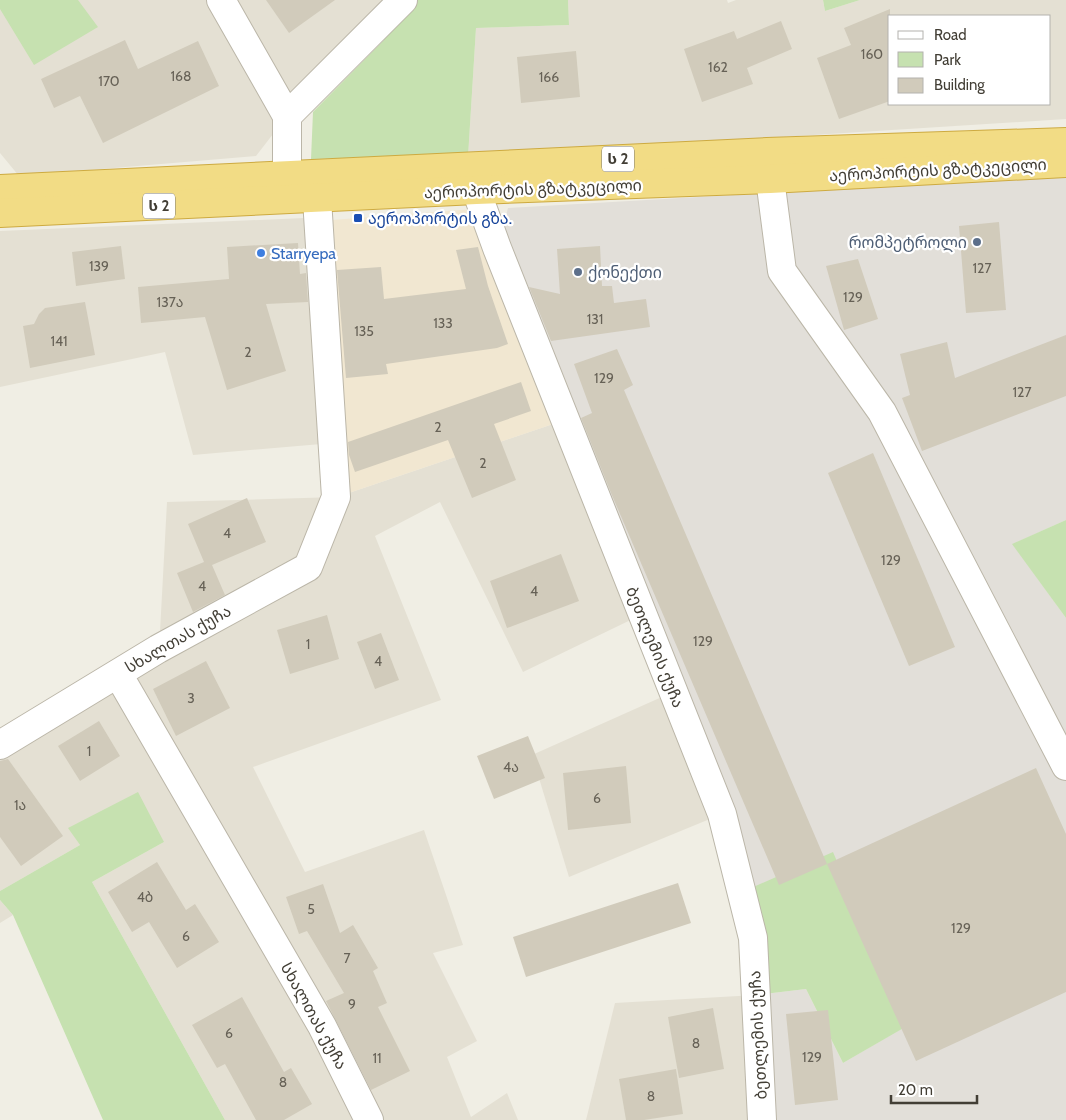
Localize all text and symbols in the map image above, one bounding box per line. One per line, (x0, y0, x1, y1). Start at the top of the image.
legend (888, 15, 1051, 105)
text: Road (934, 26, 967, 44)
house number: 160 (861, 45, 883, 63)
text: Park (934, 51, 961, 69)
house number: 162 (708, 58, 728, 76)
house number: 168 (171, 67, 192, 85)
house number: 166 (539, 68, 559, 86)
house number: 170 (98, 72, 120, 90)
text: Building (934, 76, 985, 94)
road number: ს 2 (602, 146, 634, 172)
street label: აეროპორტის გზატკეცილი (829, 155, 1047, 186)
street label: აეროპორტის გზატკეცილი (424, 176, 642, 203)
road number: ს 2 (143, 194, 175, 218)
place label: აეროპორტის გზა. (368, 209, 512, 228)
marker: აეროპორტის გზა. (352, 212, 364, 224)
place label: რომპეტროლი (849, 233, 967, 253)
marker: რომპეტროლი (971, 236, 983, 248)
place label: Starryepa (271, 244, 336, 263)
marker: Starryepa (255, 247, 267, 259)
house number: 139 (89, 257, 109, 275)
house number: 127 (973, 259, 991, 277)
place label: ქონექთი (588, 263, 662, 282)
marker: ქონექთი (572, 266, 584, 278)
house number: 129 (843, 288, 863, 306)
house number: 137ა (157, 293, 183, 311)
house number: 131 (587, 310, 603, 328)
house number: 133 (433, 314, 453, 332)
house number: 135 (354, 322, 374, 340)
house number: 141 (50, 332, 68, 350)
house number: 2 (244, 343, 252, 361)
house number: 129 (594, 369, 614, 387)
house number: 127 (1013, 383, 1031, 401)
house number: 2 (434, 418, 442, 436)
house number: 2 (479, 454, 487, 472)
house number: 4 (223, 524, 231, 542)
house number: 129 (881, 551, 901, 569)
house number: 4 (198, 577, 206, 595)
house number: 4 (530, 582, 538, 600)
street label: ბეთლემის ქუჩა (621, 584, 688, 711)
street label: სხალთას ქუჩა (122, 601, 235, 678)
house number: 129 (693, 632, 713, 650)
house number: 1 (306, 635, 310, 653)
house number: 4 (374, 652, 382, 670)
house number: 3 (187, 689, 195, 707)
house number: 1 (87, 742, 91, 760)
house number: 4ა (503, 758, 519, 776)
house number: 6 (593, 789, 601, 807)
house number: 1ა (14, 796, 26, 814)
house number: 4ბ (137, 888, 153, 906)
house number: 5 (307, 900, 315, 918)
house number: 129 (951, 919, 971, 937)
house number: 6 (182, 927, 190, 945)
house number: 7 (343, 949, 351, 967)
street label: სხალთას ქუჩა (276, 959, 351, 1073)
street label: ბეთლემის ქუჩა (745, 970, 772, 1100)
house number: 9 (348, 995, 356, 1013)
house number: 6 (225, 1024, 233, 1042)
house number: 8 (692, 1034, 700, 1052)
house number: 129 (802, 1048, 822, 1066)
house number: 11 (372, 1049, 382, 1067)
scale bar (891, 1072, 977, 1104)
house number: 8 (279, 1073, 287, 1091)
text: 20 m (898, 1081, 933, 1099)
house number: 8 (647, 1087, 655, 1105)

